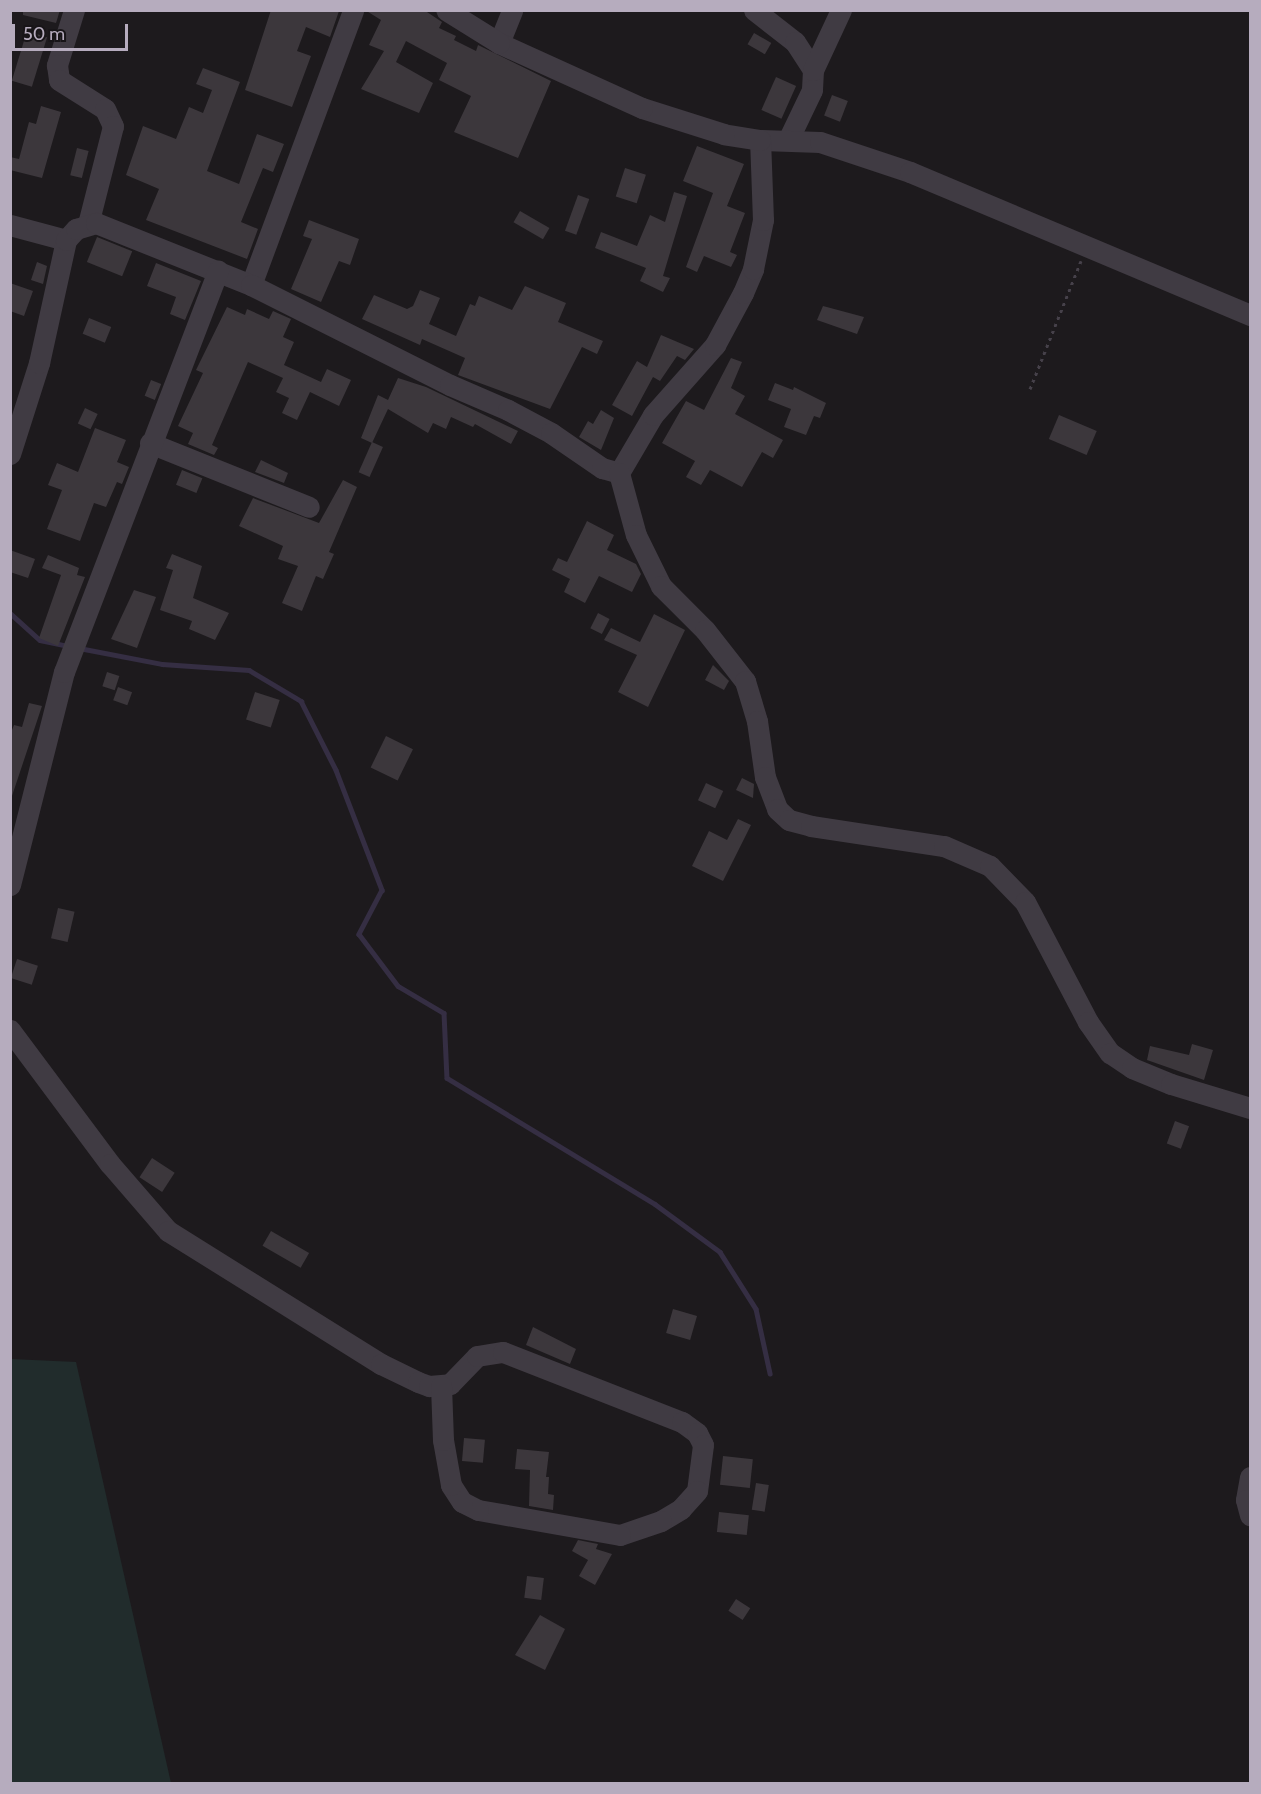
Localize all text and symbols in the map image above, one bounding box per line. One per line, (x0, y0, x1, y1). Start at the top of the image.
scale bar (15, 12, 130, 50)
text: 50 m (23, 23, 65, 45)

